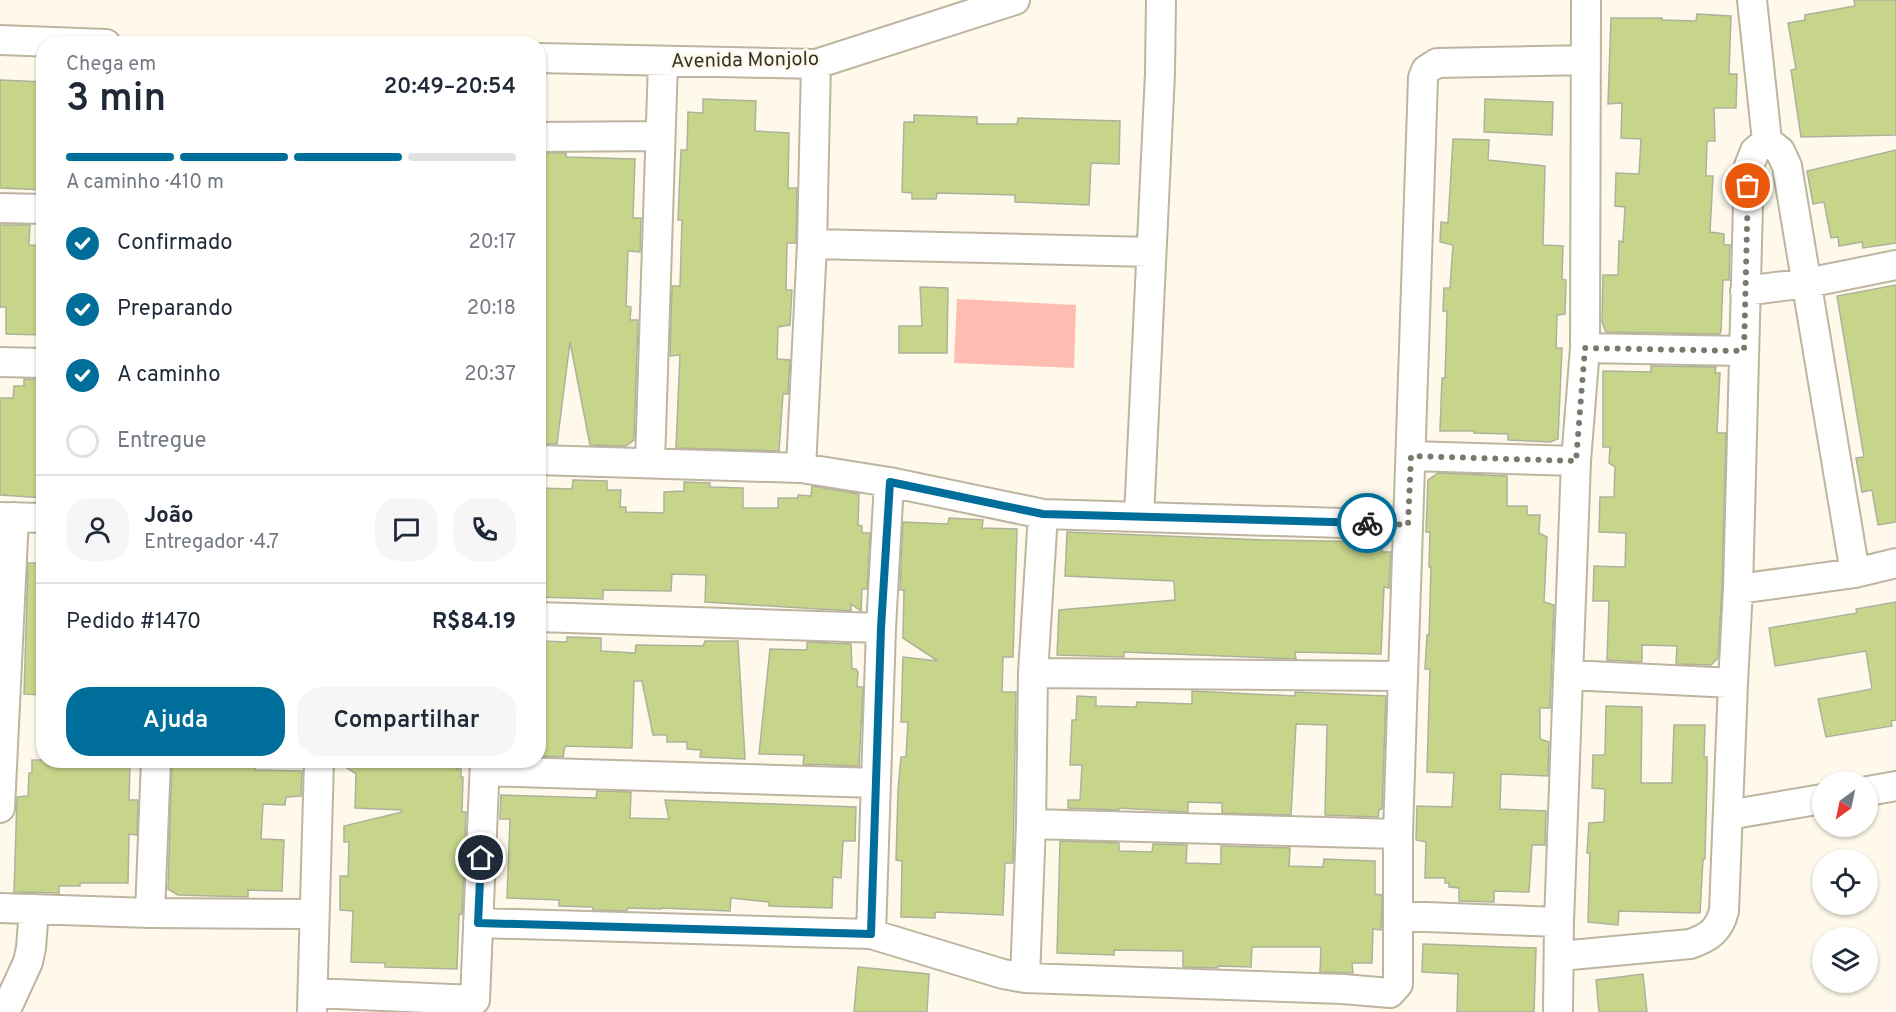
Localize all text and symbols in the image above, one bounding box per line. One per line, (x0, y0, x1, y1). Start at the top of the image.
street label: Avenida Monjolo (671, 47, 819, 75)
text: Chega em (66, 52, 156, 78)
text: 20:49–20:54 (384, 74, 516, 101)
text: 3 min (66, 76, 166, 125)
pin (1722, 160, 1773, 211)
icon: bag (1731, 169, 1764, 202)
text: A caminho · 410 m (66, 170, 224, 196)
icon: check (66, 227, 99, 260)
text: Confirmado (117, 230, 233, 257)
text: 20:17 (469, 230, 516, 256)
icon: check (66, 293, 99, 326)
text: Preparando (117, 296, 233, 323)
text: 20:18 (467, 296, 516, 322)
icon: check (66, 359, 99, 392)
text: A caminho (117, 362, 220, 389)
text: 20:37 (464, 362, 516, 388)
text: Entregue (117, 428, 206, 455)
courier (1337, 493, 1397, 553)
button: person (66, 498, 129, 561)
button: chat (375, 498, 438, 561)
button: phone (453, 498, 516, 561)
text: João (144, 503, 193, 530)
icon: bike (1351, 507, 1384, 540)
text: Entregador · 4.7 (144, 530, 279, 556)
text: Pedido #1470 (66, 609, 201, 636)
text: R$84.19 (432, 609, 516, 636)
button: Ajuda (66, 687, 285, 756)
button: Compartilhar (297, 687, 516, 756)
north arrow (1812, 771, 1878, 837)
map controls (1812, 771, 1878, 993)
pin (455, 832, 506, 883)
icon: home (464, 841, 497, 874)
button: locate (1812, 849, 1878, 915)
button: layers (1812, 927, 1878, 993)

